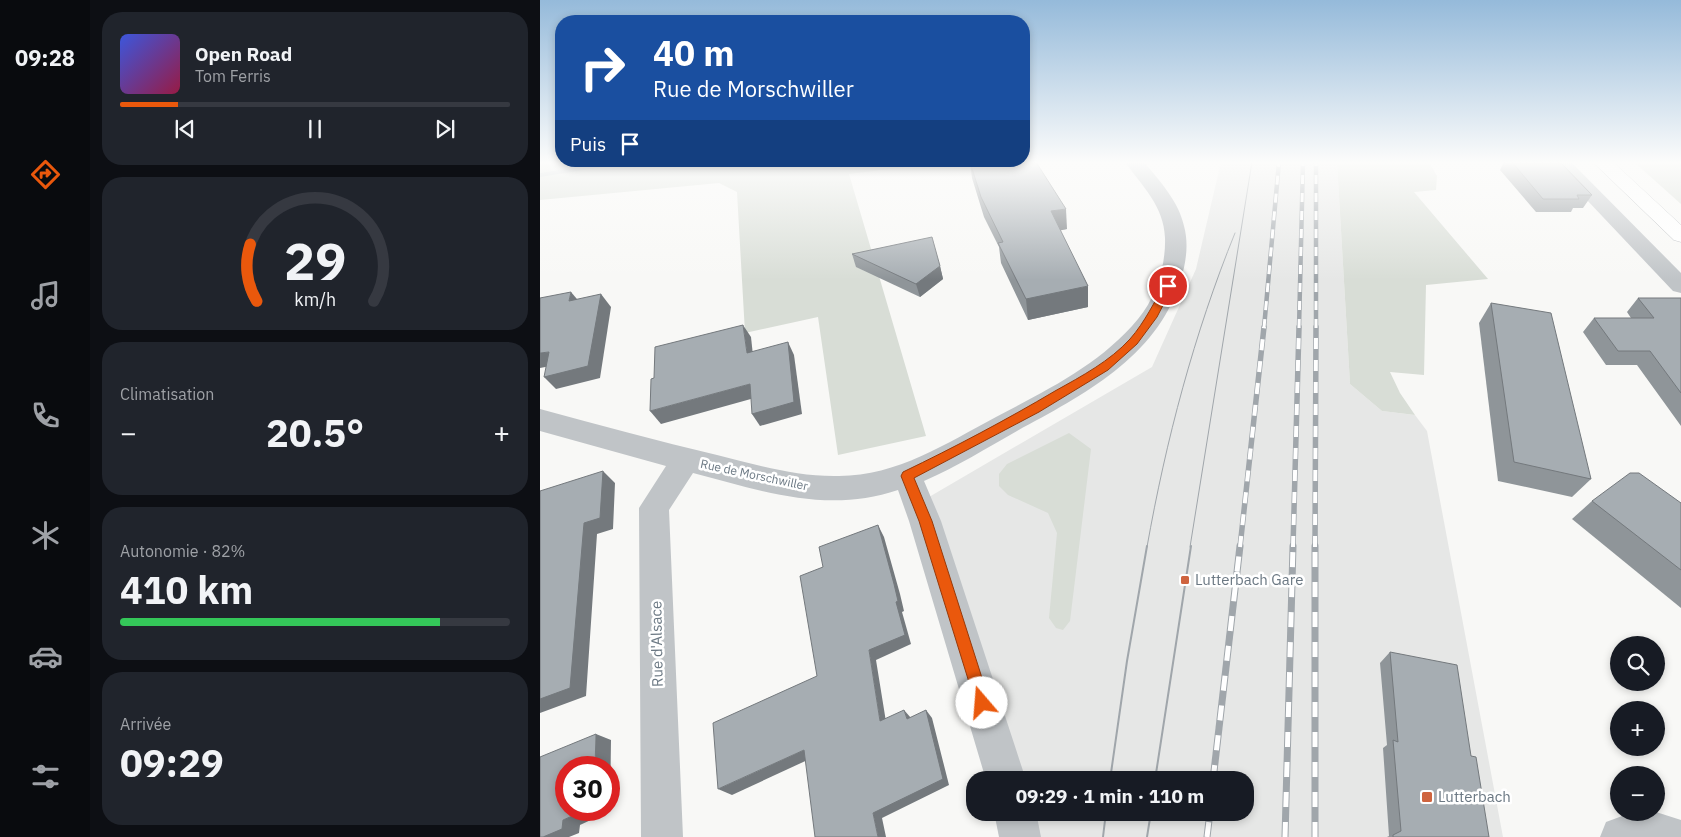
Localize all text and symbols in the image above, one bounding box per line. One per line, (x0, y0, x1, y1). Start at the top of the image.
text: 40 m (653, 30, 735, 76)
icon: right (570, 35, 635, 100)
text: Open Road (195, 42, 292, 66)
text: 09:28 (15, 43, 75, 72)
text: Tom Ferris (195, 66, 271, 86)
text: Rue de Morschwiller (653, 74, 854, 103)
icon: previous (171, 115, 199, 143)
icon: pause (301, 115, 329, 143)
icon: next (431, 115, 459, 143)
icon: arrive (616, 130, 644, 158)
text: Puis (570, 132, 606, 156)
icon: directions (28, 157, 63, 192)
text: 29 (284, 227, 346, 294)
pin (1147, 265, 1189, 307)
icon: arrive (1154, 272, 1182, 300)
icon: music (28, 278, 63, 313)
text: km/h (294, 288, 336, 311)
text: Climatisation (120, 384, 214, 404)
icon: phone (28, 398, 63, 433)
text: 20.5° (266, 408, 364, 457)
text: − (120, 414, 137, 451)
text: + (493, 414, 510, 451)
street label: Rue de Morschwiller (699, 456, 810, 493)
icon: climate (28, 518, 63, 553)
text: Autonomie · 82% (120, 541, 245, 561)
text: 410 km (120, 565, 253, 614)
place label: Lutterbach Gare (1195, 570, 1303, 589)
marker: Lutterbach Gare (1179, 574, 1191, 586)
street label: Rue d'Alsace (646, 601, 667, 687)
map controls (1610, 636, 1665, 821)
button: search (1610, 636, 1665, 691)
icon: car (28, 639, 63, 674)
position arrow (955, 676, 1007, 728)
button: + (1610, 701, 1665, 756)
text: Arrivée (120, 714, 171, 734)
text: 09:29 (120, 738, 224, 787)
speed limit sign: 30 (555, 756, 620, 821)
icon: filters (28, 759, 63, 794)
button: − (1610, 766, 1665, 821)
text: 09:29 · 1 min · 110 m (1016, 784, 1204, 808)
place label: Lutterbach (1438, 787, 1511, 806)
marker: Lutterbach (1420, 790, 1434, 804)

